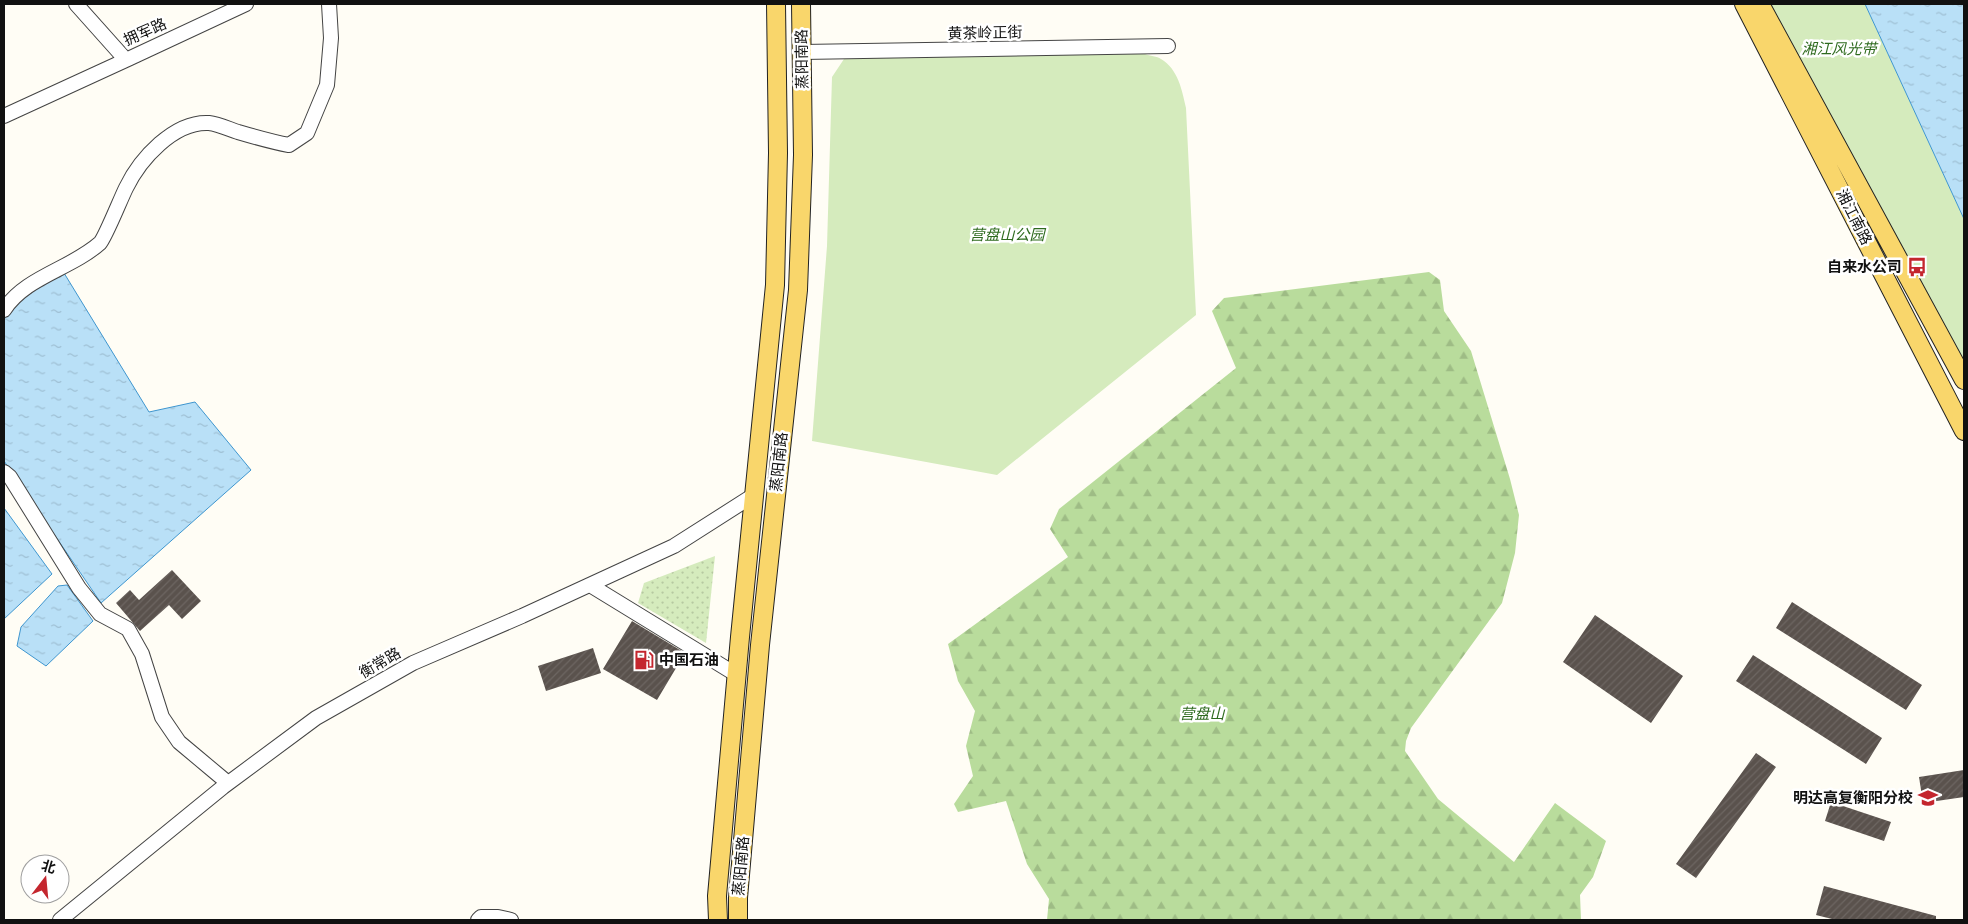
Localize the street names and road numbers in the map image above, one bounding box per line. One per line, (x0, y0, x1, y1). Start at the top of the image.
street label: 拥军路 (121, 16, 169, 48)
street label: 黄茶岭正街 (947, 23, 1023, 42)
street label: 蒸阳南路 (793, 29, 811, 89)
street label: 湘江南路 (1833, 187, 1875, 247)
street label: 蒸阳南路 (768, 431, 790, 493)
street label: 衡常路 (357, 645, 403, 681)
street label: 蒸阳南路 (730, 835, 752, 897)

